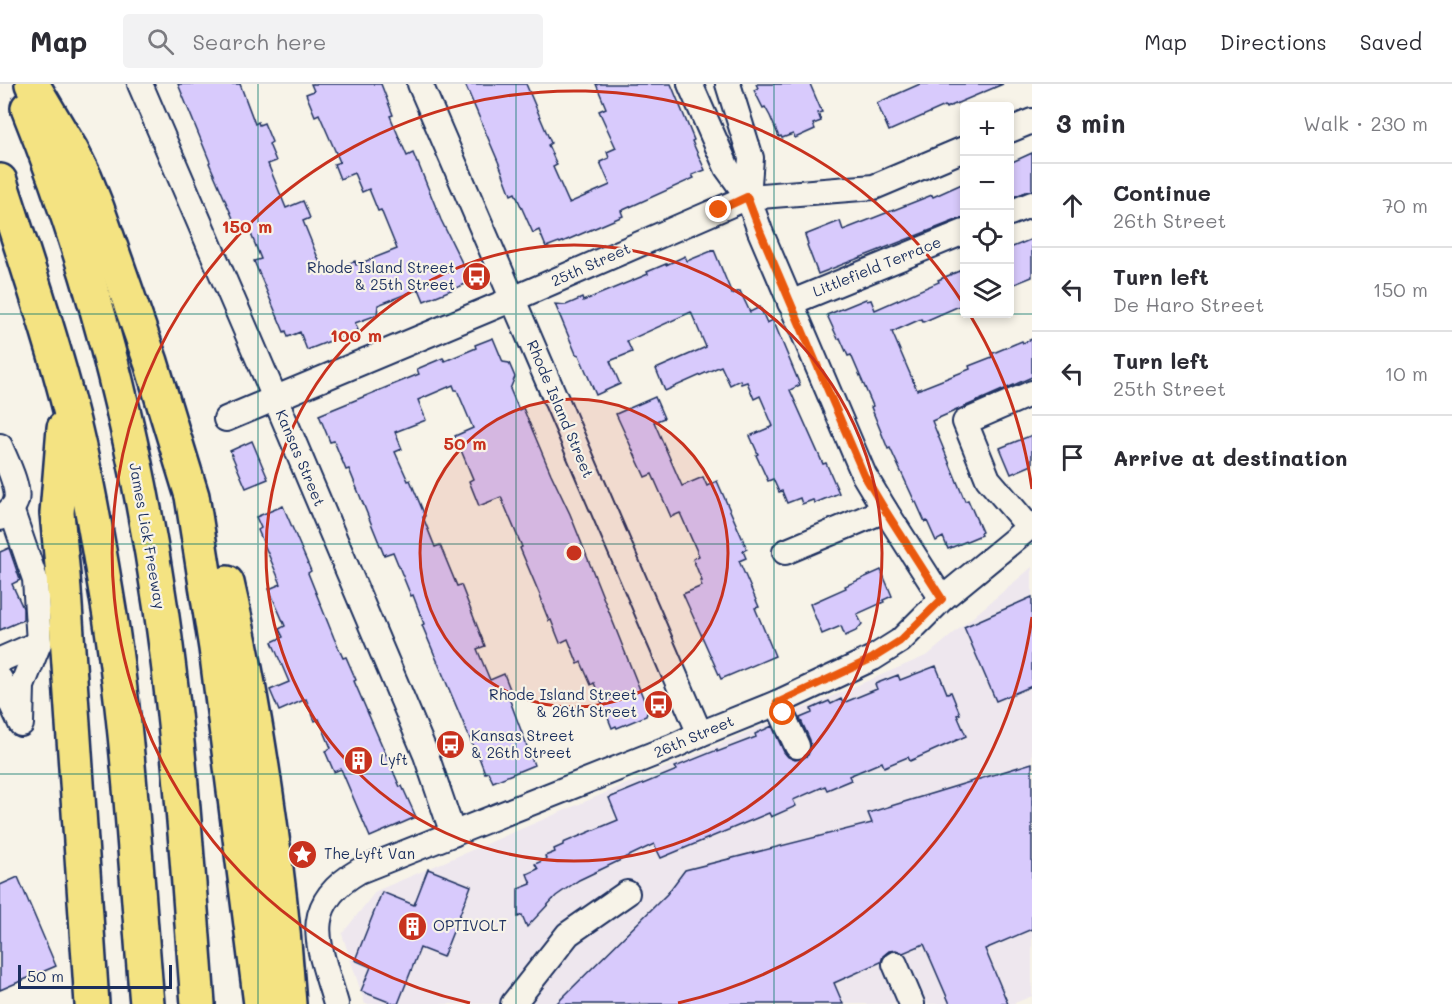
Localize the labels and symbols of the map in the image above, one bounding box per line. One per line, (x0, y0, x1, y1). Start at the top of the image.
route end (705, 196, 731, 222)
text: 150 m (222, 214, 272, 238)
street label: Littlefield Terrace (810, 231, 944, 301)
street label: 25th Street (548, 238, 633, 290)
place label: Rhode Island Street & 25th Street (307, 257, 455, 294)
bus stop icon: Rhode Island Street & 25th Street (460, 261, 492, 293)
text: 100 m (330, 323, 382, 347)
street label: Rhode Island Street (523, 337, 599, 481)
street label: Kansas Street (272, 406, 330, 509)
text: 50 m (444, 431, 486, 455)
street label: James Lick Freeway (125, 461, 171, 611)
centre of rings (564, 543, 584, 563)
place label: Rhode Island Street & 26th Street (489, 684, 637, 721)
bus stop icon: Rhode Island Street & 26th Street (642, 688, 674, 720)
route start (769, 699, 795, 725)
street label: 26th Street (651, 710, 737, 762)
place label: Kansas Street & 26th Street (471, 725, 574, 762)
bus stop icon: Kansas Street & 26th Street (434, 729, 466, 761)
building icon: Lyft (343, 744, 375, 776)
place label: Lyft (380, 749, 408, 769)
place icon: The Lyft Van (287, 838, 319, 870)
place label: The Lyft Van (324, 843, 415, 863)
building icon: OPTIVOLT (396, 910, 428, 942)
place label: OPTIVOLT (433, 915, 507, 935)
scale bar (18, 962, 172, 990)

